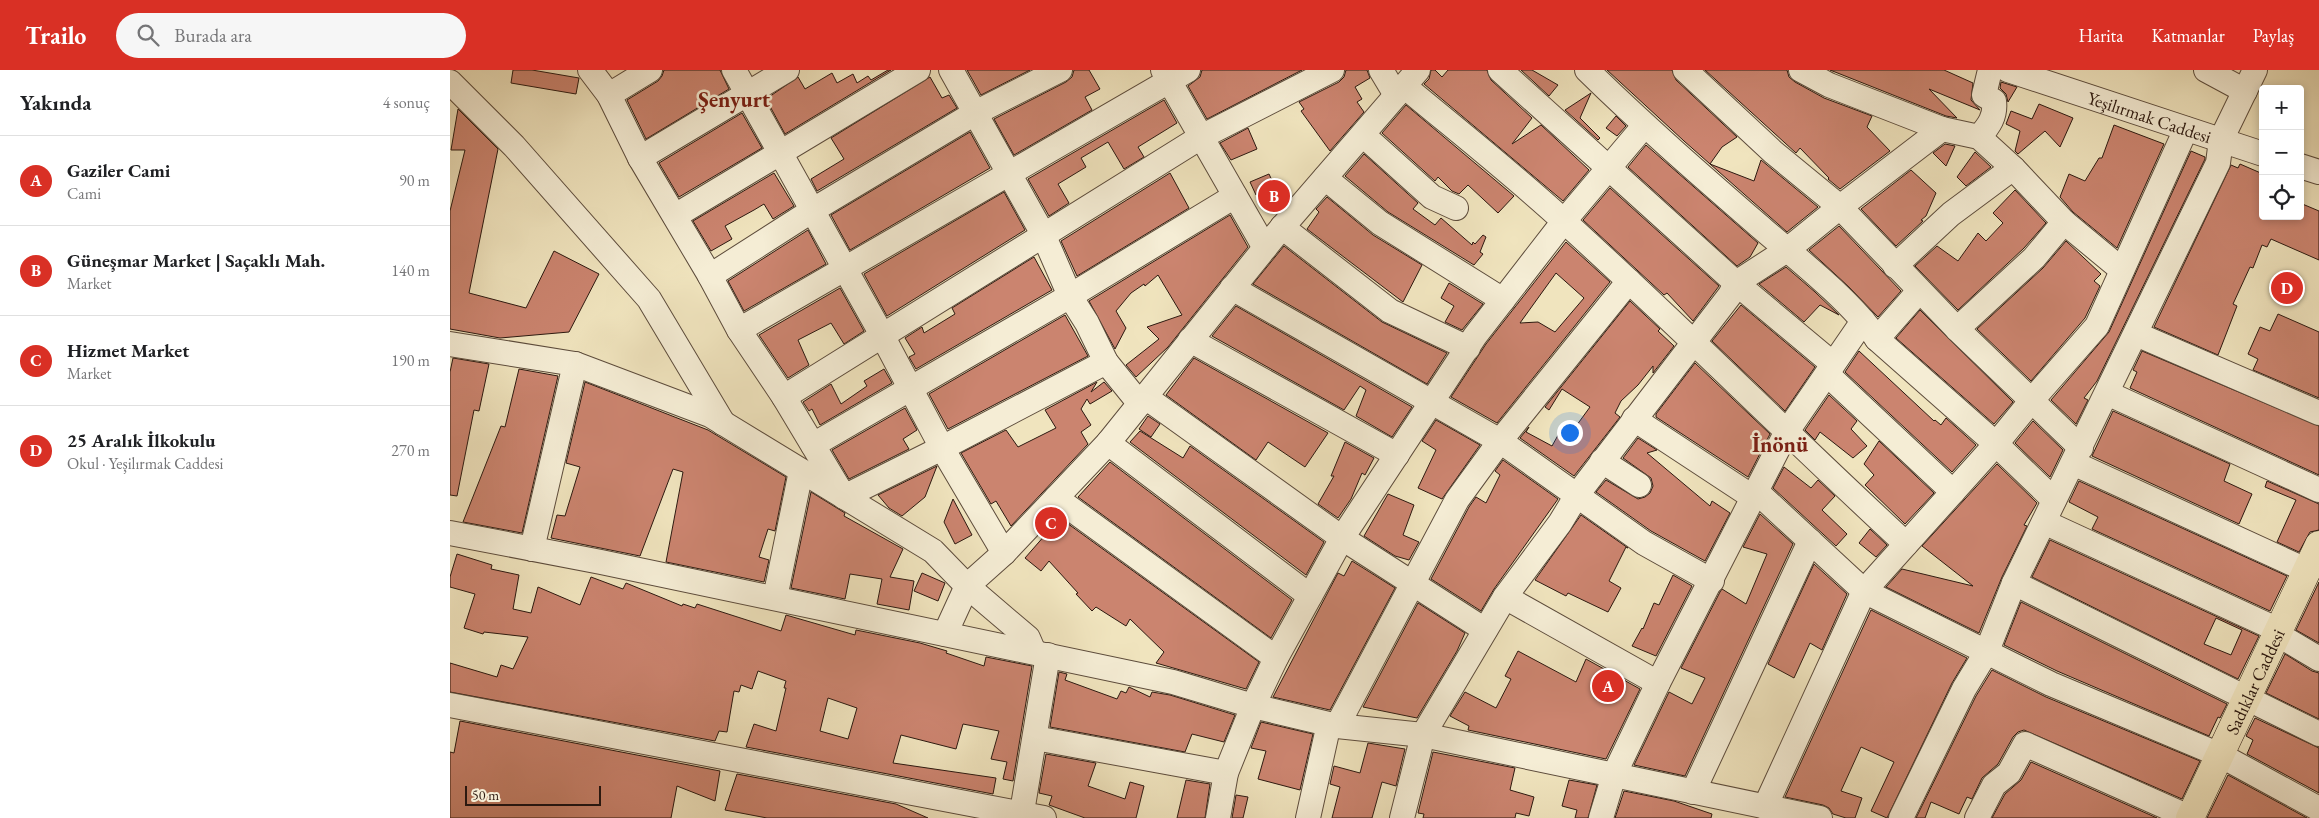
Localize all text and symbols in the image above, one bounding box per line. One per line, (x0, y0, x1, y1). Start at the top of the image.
search box (116, 13, 466, 58)
text: Trailo (25, 20, 86, 51)
icon: search (134, 21, 162, 49)
text: Burada ara (174, 23, 252, 48)
text: Harita (2078, 24, 2123, 47)
text: Katmanlar (2151, 24, 2225, 47)
text: Paylaş (2253, 24, 2294, 47)
district label: Şenyurt (698, 85, 771, 114)
street label: Yeşilırmak Caddesi (2084, 85, 2215, 148)
map controls (2259, 85, 2304, 220)
button: + (2259, 85, 2304, 130)
text: Yakında (20, 89, 91, 116)
text: 4 sonuç (383, 92, 430, 113)
button: − (2259, 130, 2304, 175)
text: Gaziler Cami (67, 158, 170, 183)
text: A (30, 170, 42, 191)
text: 90 m (399, 170, 430, 191)
button: locate (2259, 175, 2304, 220)
pin: B (1258, 177, 1290, 215)
text: Cami (67, 183, 101, 204)
text: Güneşmar Market | Saçaklı Mah. (67, 248, 325, 273)
text: B (31, 260, 41, 281)
text: 140 m (391, 260, 430, 281)
pin: D (2271, 269, 2303, 307)
text: Market (67, 273, 112, 294)
text: Hizmet Market (67, 338, 189, 363)
text: C (30, 350, 42, 371)
text: 190 m (391, 350, 430, 371)
text: Market (67, 363, 112, 384)
your location (1557, 420, 1583, 446)
text: 25 Aralık İlkokulu (67, 428, 216, 453)
district label: İnönü (1752, 430, 1808, 459)
text: D (30, 440, 42, 461)
text: 270 m (391, 440, 430, 461)
text: Okul · Yeşilırmak Caddesi (67, 453, 223, 474)
pin: C (1035, 504, 1067, 542)
street label: Sadıklar Caddesi (2220, 624, 2290, 738)
pin: A (1592, 667, 1624, 705)
scale bar (465, 783, 601, 806)
text: 50 m (472, 786, 499, 804)

